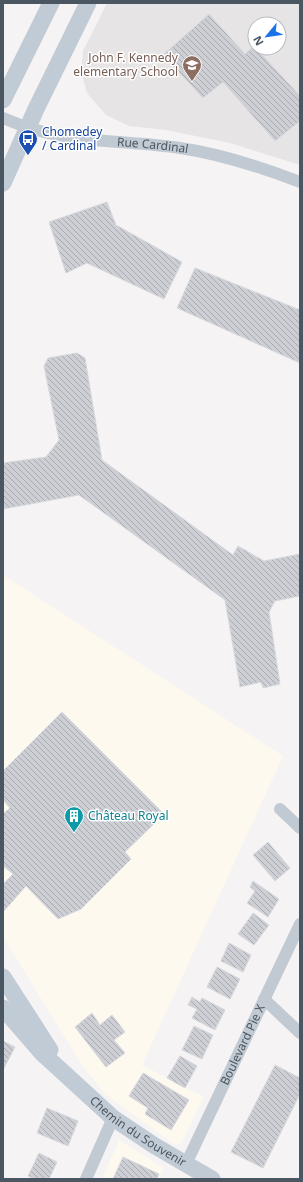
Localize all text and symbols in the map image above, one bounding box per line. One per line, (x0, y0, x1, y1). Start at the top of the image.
north arrow (247, 16, 287, 56)
text: N (249, 34, 267, 49)
place label: John F. Kennedy elementary School (73, 49, 179, 80)
school or university icon: John F. Kennedy elementary School (181, 54, 203, 82)
place label: Chomedey / Cardinal (42, 123, 103, 154)
bus stop icon: Chomedey / Cardinal (17, 128, 39, 156)
street label: Rue Cardinal (116, 133, 190, 157)
building icon: Château Royal (63, 805, 85, 833)
place label: Château Royal (88, 807, 169, 824)
street label: Boulevard Pie X (216, 1001, 269, 1088)
street label: Chemin du Souvenir (86, 1092, 190, 1170)

